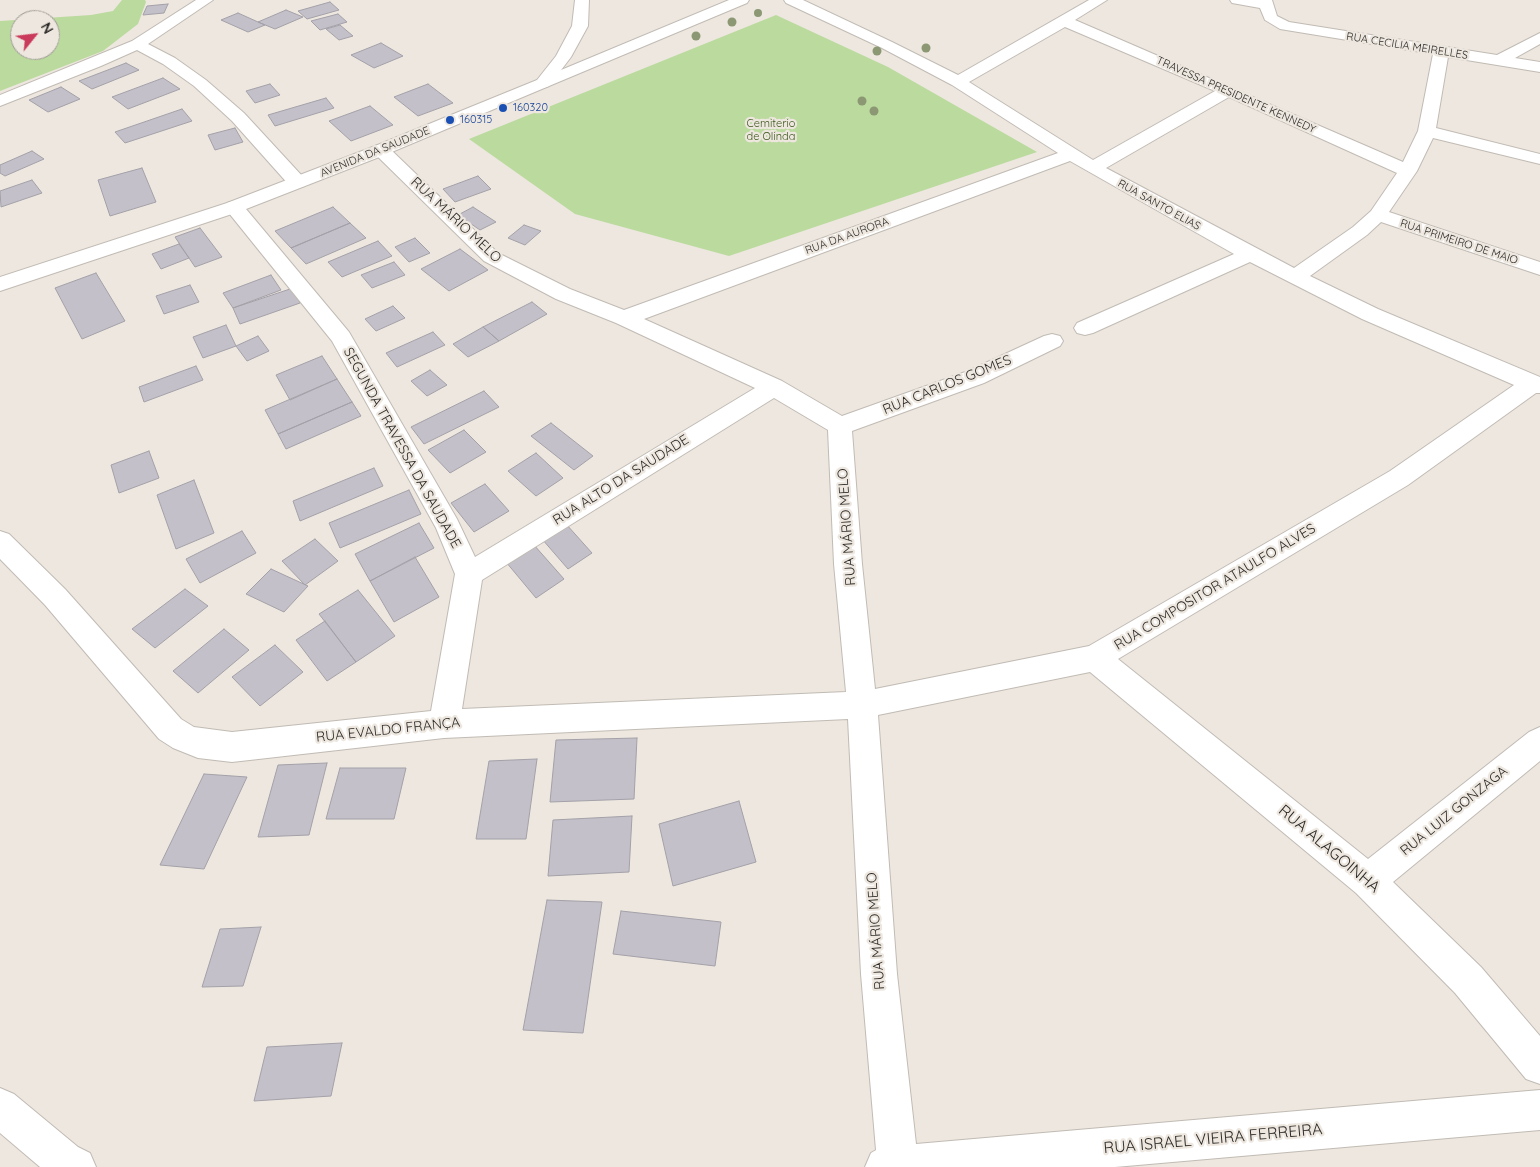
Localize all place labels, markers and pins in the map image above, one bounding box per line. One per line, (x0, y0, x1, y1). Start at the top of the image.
place label: 160320 (513, 101, 548, 115)
marker: 160320 (497, 102, 509, 114)
place label: 160315 (460, 113, 492, 127)
marker: 160315 (444, 114, 456, 126)

